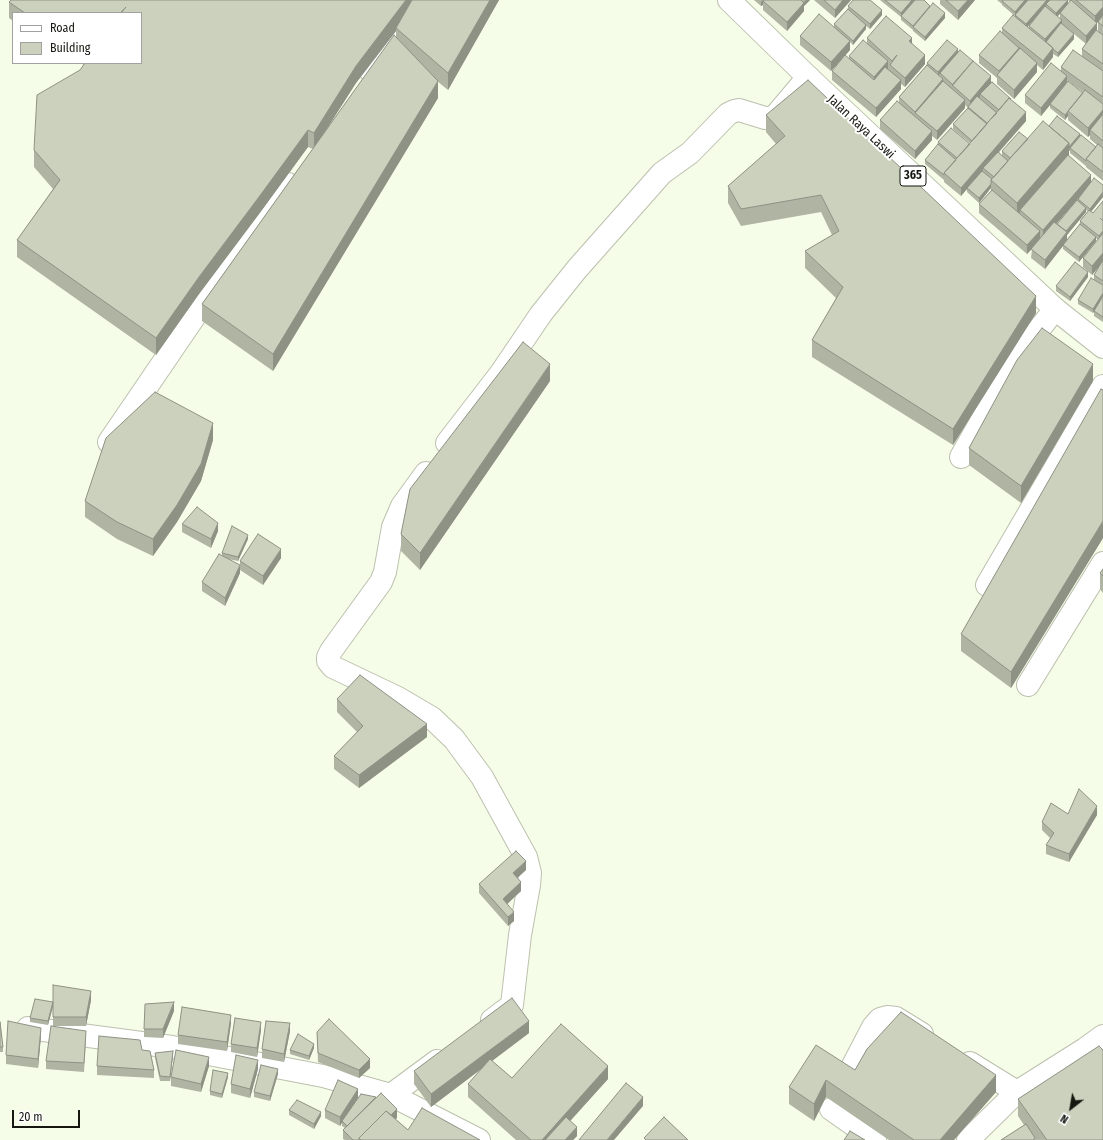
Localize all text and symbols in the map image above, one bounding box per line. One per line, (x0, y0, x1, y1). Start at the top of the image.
legend (12, 12, 142, 64)
text: Road (50, 21, 75, 35)
text: Building (50, 41, 90, 55)
street label: Jalan Raya Laswi (824, 92, 898, 162)
road number: 365 (900, 166, 926, 186)
north arrow (1051, 1088, 1091, 1128)
scale bar (14, 1102, 82, 1128)
text: 20 m (19, 1110, 43, 1124)
text: N (1058, 1111, 1071, 1126)

